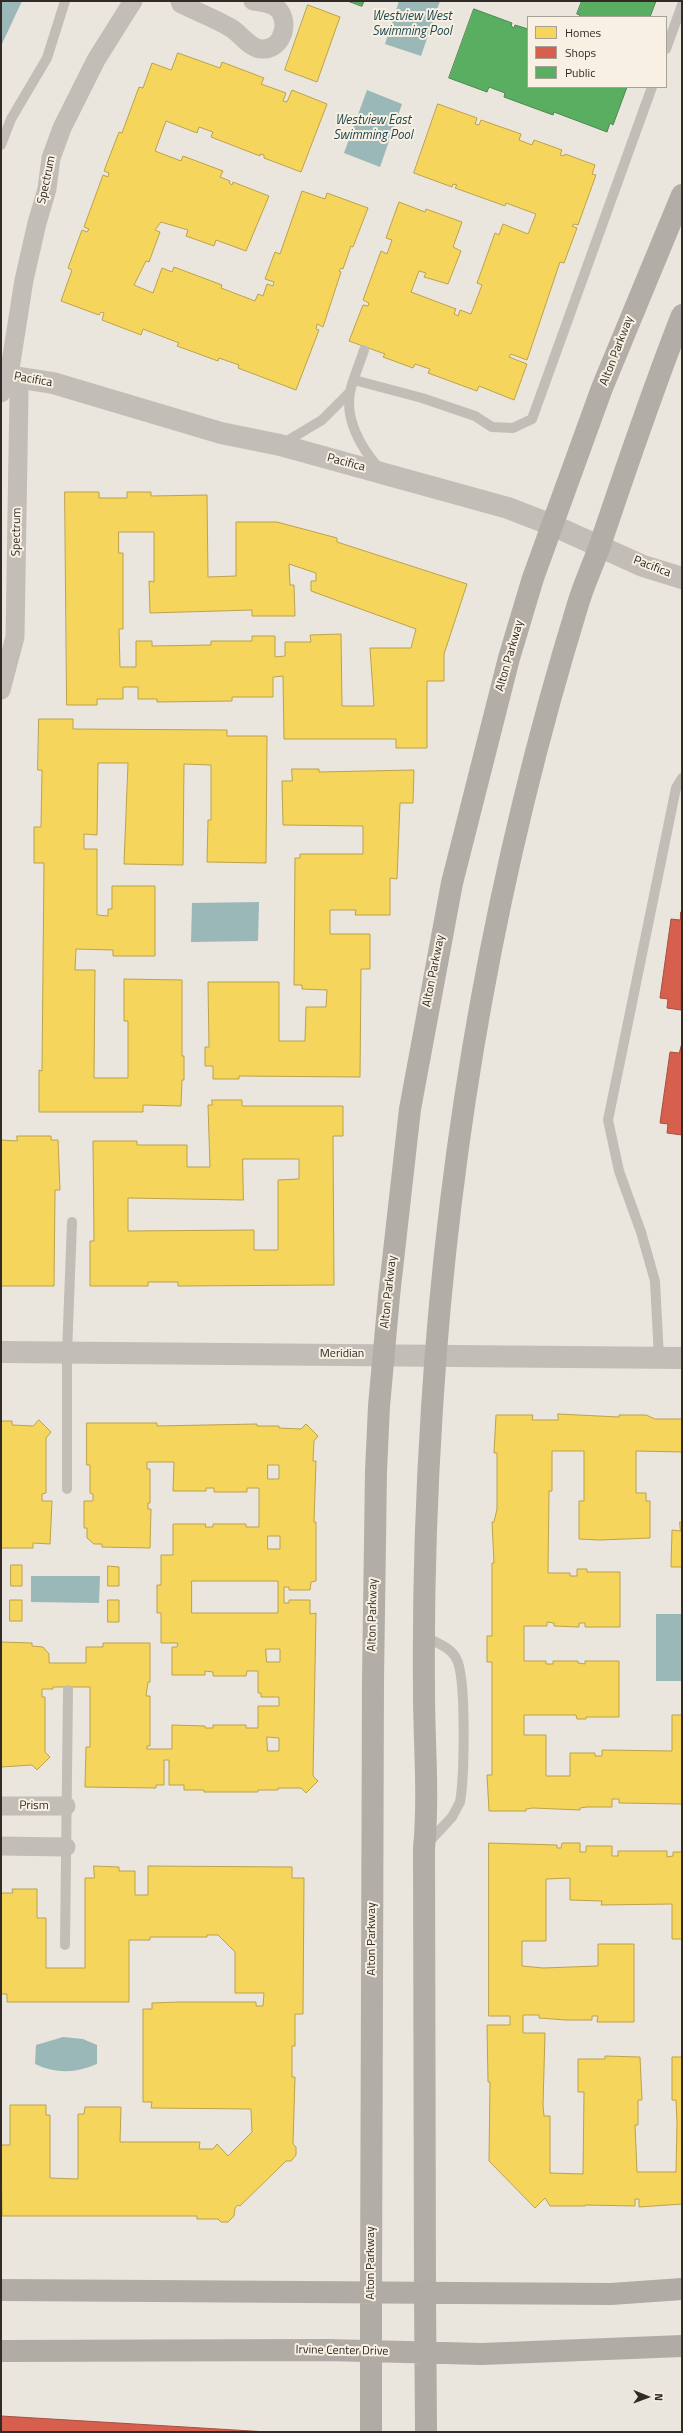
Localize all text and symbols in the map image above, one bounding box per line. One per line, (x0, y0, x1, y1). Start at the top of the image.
water label: Westview West Swimming Pool (372, 9, 452, 40)
legend (527, 16, 667, 88)
text: Homes (565, 23, 601, 42)
text: Shops (565, 43, 596, 62)
text: Public (565, 63, 595, 82)
water label: Westview East Swimming Pool (333, 113, 413, 144)
street label: Spectrum (35, 155, 59, 205)
street label: Alton Parkway (597, 314, 637, 388)
street label: Pacifica (13, 370, 53, 390)
street label: Pacifica (325, 451, 367, 475)
street label: Spectrum (9, 507, 25, 557)
street label: Pacifica (631, 553, 673, 581)
street label: Alton Parkway (493, 619, 527, 693)
street label: Alton Parkway (420, 934, 448, 1008)
street label: Alton Parkway (378, 1255, 400, 1329)
street label: Meridian (320, 1347, 364, 1361)
street label: Alton Parkway (365, 1578, 381, 1652)
street label: Prism (19, 1799, 49, 1813)
street label: Alton Parkway (365, 1902, 379, 1976)
street label: Alton Parkway (364, 2226, 378, 2300)
street label: Irvine Center Drive (295, 2343, 389, 2359)
north arrow (627, 2377, 667, 2417)
text: N (651, 2393, 667, 2401)

